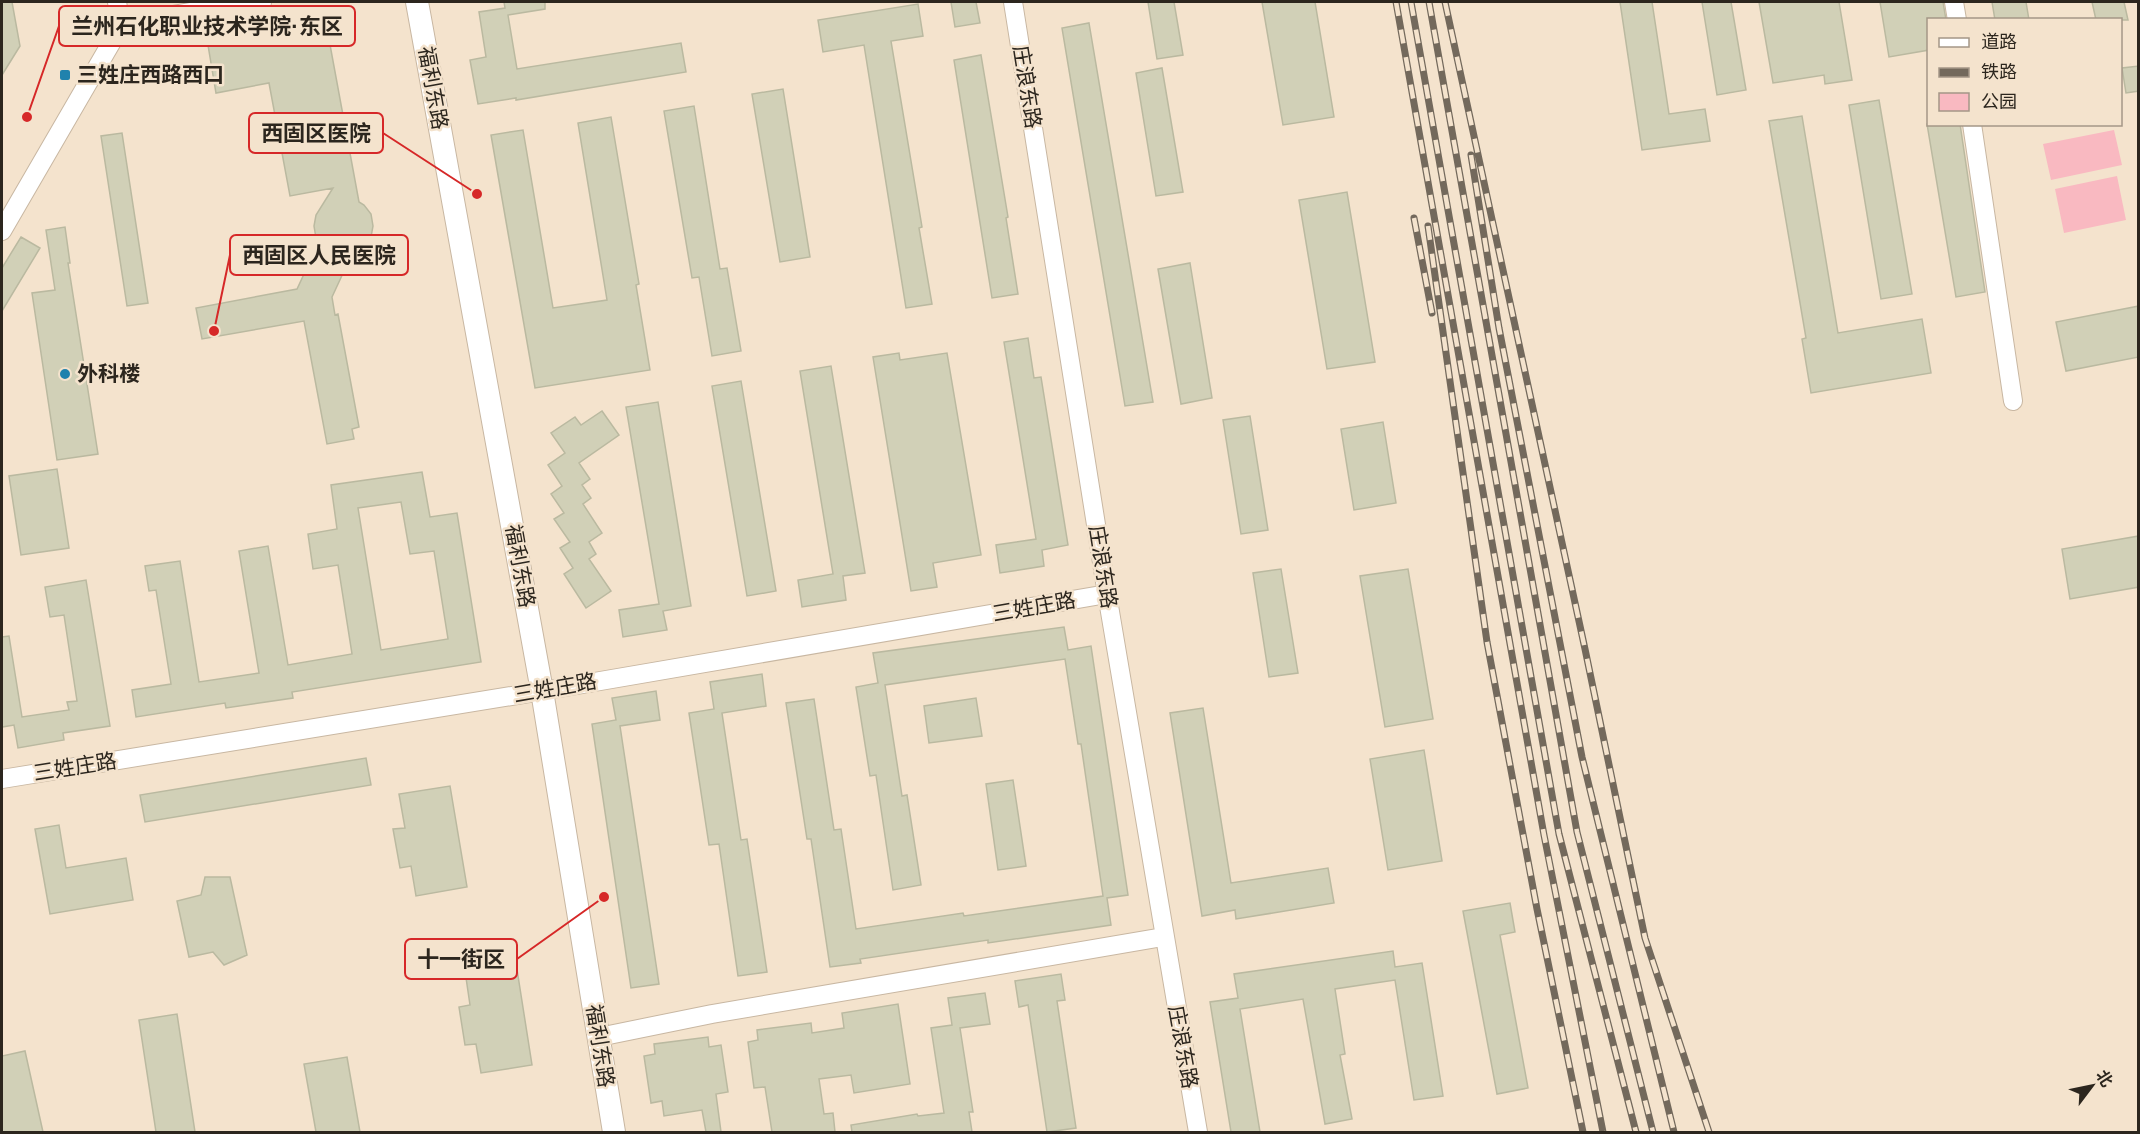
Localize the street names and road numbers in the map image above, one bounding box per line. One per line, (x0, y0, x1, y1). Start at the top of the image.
street label: 庄浪东路 (1010, 44, 1045, 130)
street label: 福利东路 (415, 45, 452, 131)
street label: 福利东路 (502, 523, 539, 609)
street label: 庄浪东路 (1086, 524, 1121, 610)
street label: 三姓庄路 (991, 588, 1077, 625)
street label: 三姓庄路 (512, 669, 598, 706)
street label: 三姓庄路 (32, 749, 118, 784)
street label: 福利东路 (583, 1003, 618, 1089)
street label: 庄浪东路 (1165, 1004, 1202, 1090)

